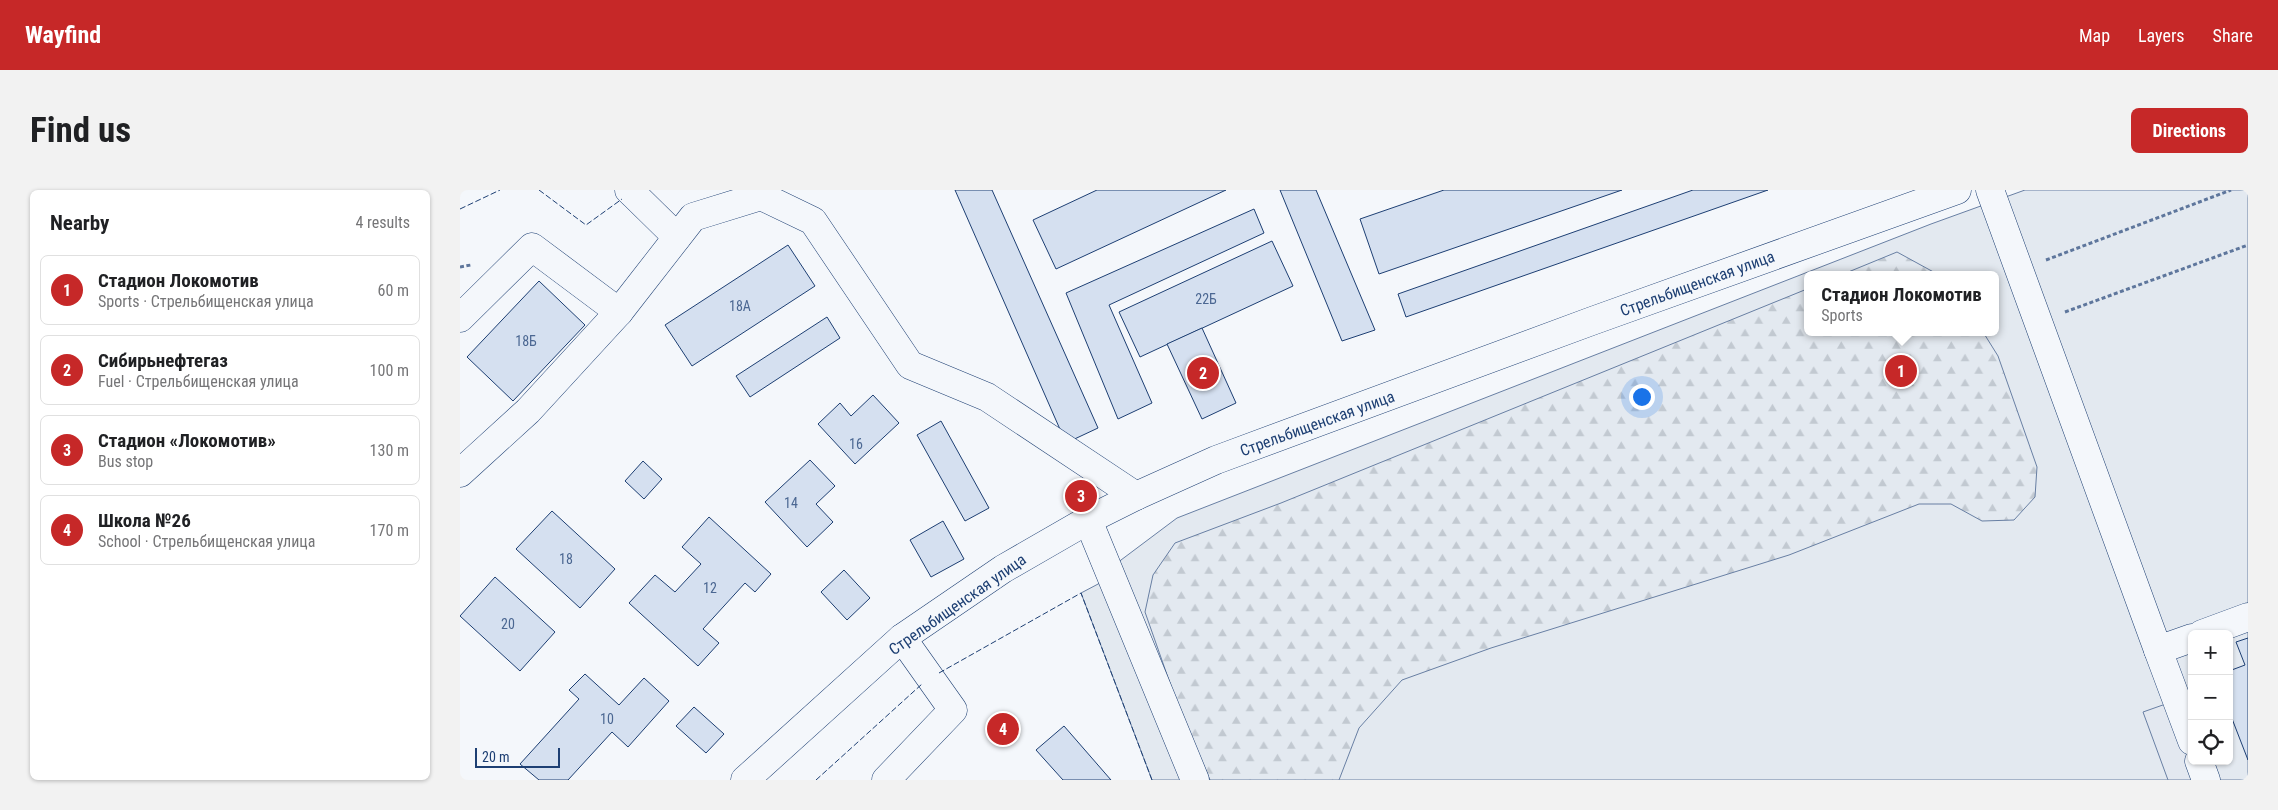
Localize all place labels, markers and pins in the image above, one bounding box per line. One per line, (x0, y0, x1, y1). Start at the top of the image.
pin: 1 (1885, 352, 1917, 390)
pin: 2 (1187, 354, 1219, 392)
pin: 3 (1065, 477, 1097, 515)
pin: 4 (987, 710, 1019, 748)

